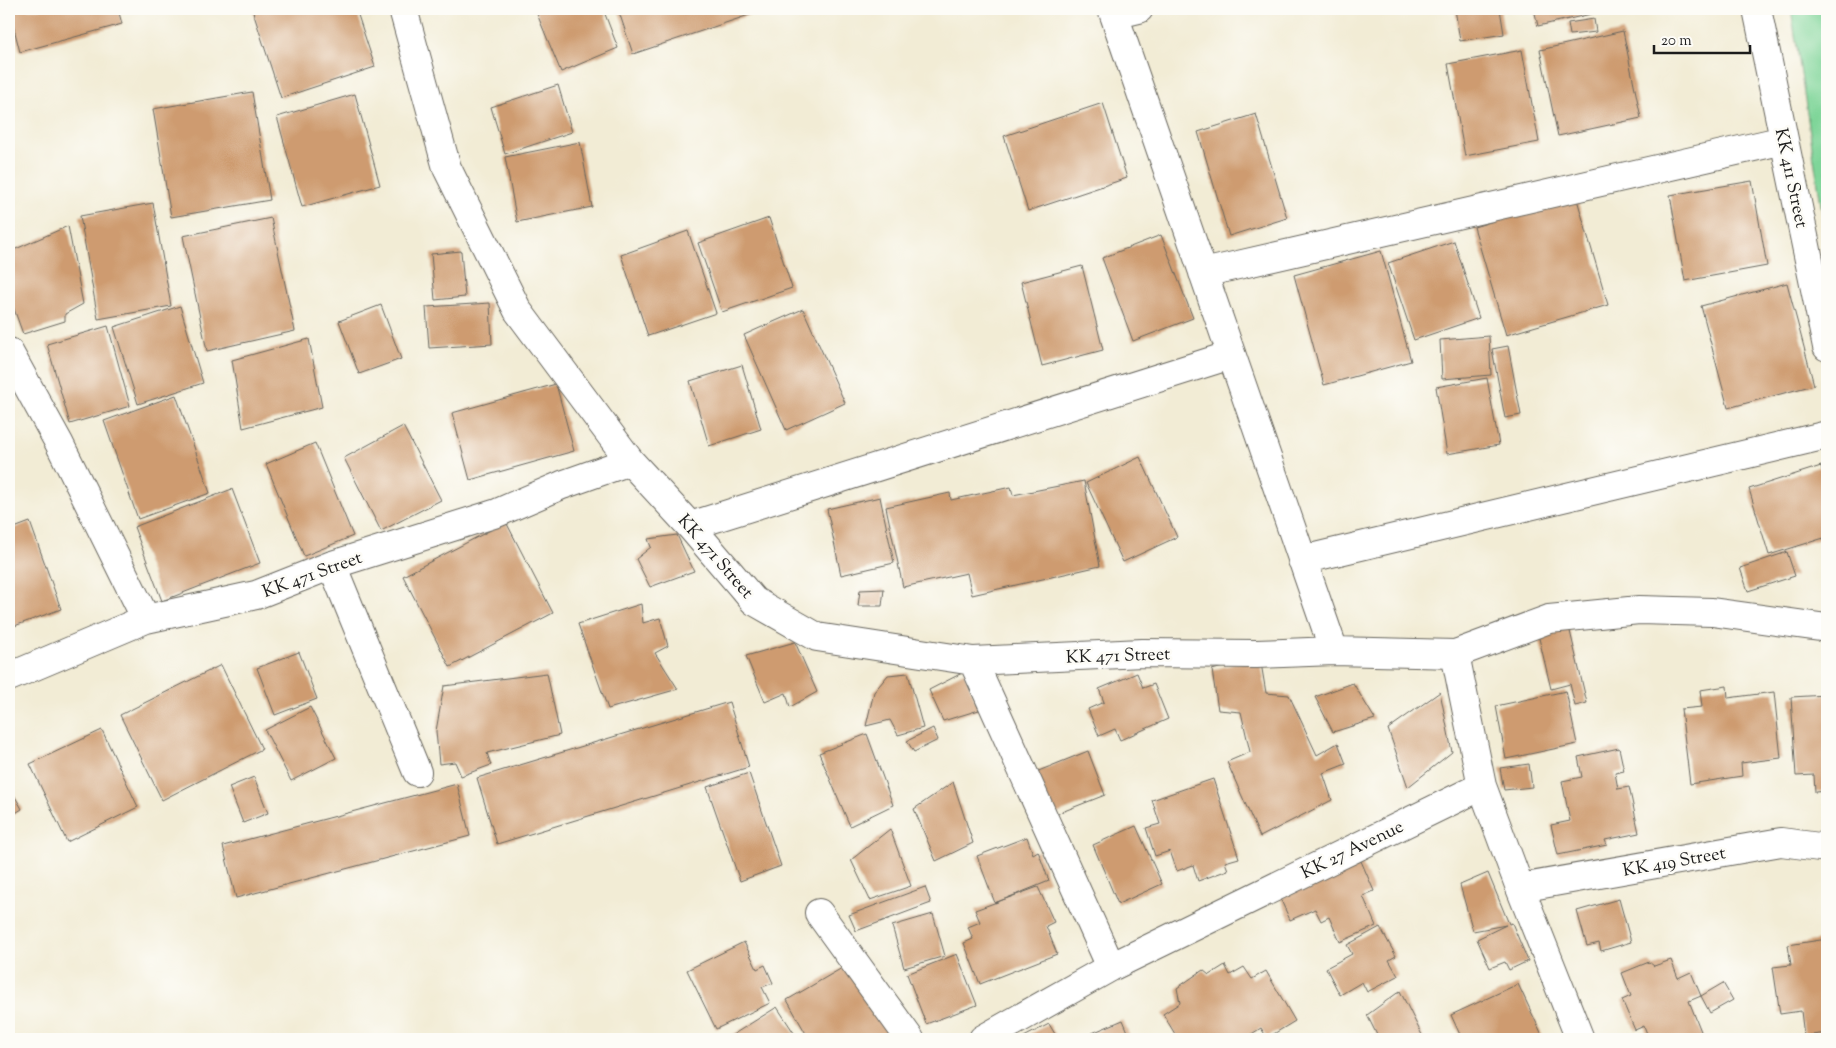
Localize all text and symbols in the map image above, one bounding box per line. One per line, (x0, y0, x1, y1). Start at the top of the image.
scale bar (1654, 22, 1750, 54)
text: 20 m (1661, 31, 1692, 52)
street label: KK 411 Street (1767, 126, 1813, 231)
street label: KK 471 Street (670, 509, 759, 605)
street label: KK 471 Street (259, 546, 366, 606)
street label: KK 471 Street (1065, 642, 1171, 672)
street label: KK 27 Avenue (1297, 815, 1409, 887)
street label: KK 419 Street (1621, 841, 1728, 885)

